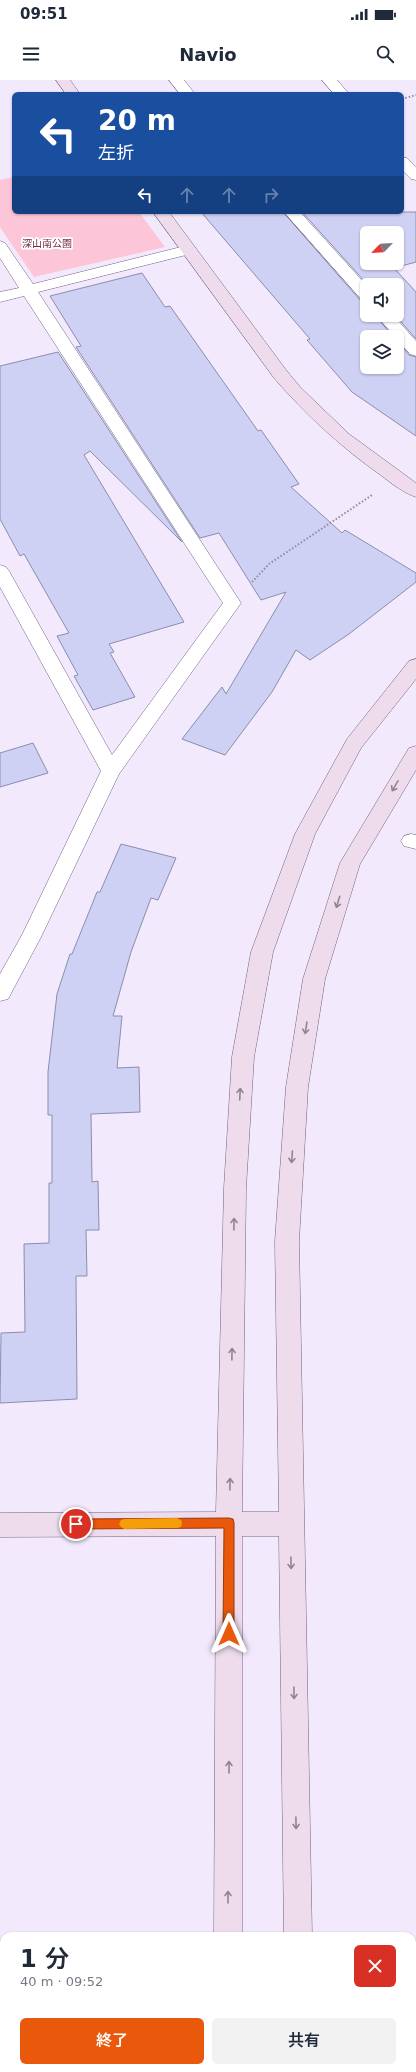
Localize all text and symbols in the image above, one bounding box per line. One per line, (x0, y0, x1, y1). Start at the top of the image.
text: 09:51 (20, 5, 68, 23)
icon: menu (20, 43, 42, 65)
icon: search (374, 43, 396, 65)
text: Navio (179, 44, 237, 65)
text: 20 m (98, 104, 176, 137)
icon: left (32, 108, 84, 160)
text: 左折 (98, 142, 134, 163)
icon: left (134, 184, 156, 206)
icon: ahead (176, 184, 198, 206)
icon: ahead (218, 184, 240, 206)
icon: right (260, 184, 282, 206)
north arrow (360, 226, 404, 270)
map controls (360, 226, 404, 374)
park label: 深山南公園 (22, 238, 72, 249)
button: sound (360, 278, 404, 322)
button: layers (360, 330, 404, 374)
one-way arrow (391, 780, 399, 792)
one-way arrow (334, 895, 341, 908)
one-way arrow (302, 1021, 310, 1034)
one-way arrow (237, 1088, 244, 1101)
one-way arrow (289, 1150, 296, 1163)
one-way arrow (230, 1218, 238, 1231)
one-way arrow (228, 1348, 236, 1361)
one-way arrow (226, 1478, 233, 1491)
pin (59, 1507, 93, 1541)
icon: arrive (65, 1513, 87, 1535)
one-way arrow (287, 1556, 295, 1569)
position arrow (208, 1613, 250, 1655)
one-way arrow (290, 1686, 298, 1699)
one-way arrow (225, 1761, 233, 1774)
one-way arrow (292, 1816, 300, 1829)
one-way arrow (224, 1891, 232, 1904)
text: 1 分 (20, 1945, 69, 1973)
button: close (354, 1945, 396, 1987)
text: 40 m · 09:52 (20, 1974, 103, 1989)
button: 終了 (20, 2018, 204, 2064)
button: 共有 (212, 2018, 396, 2064)

